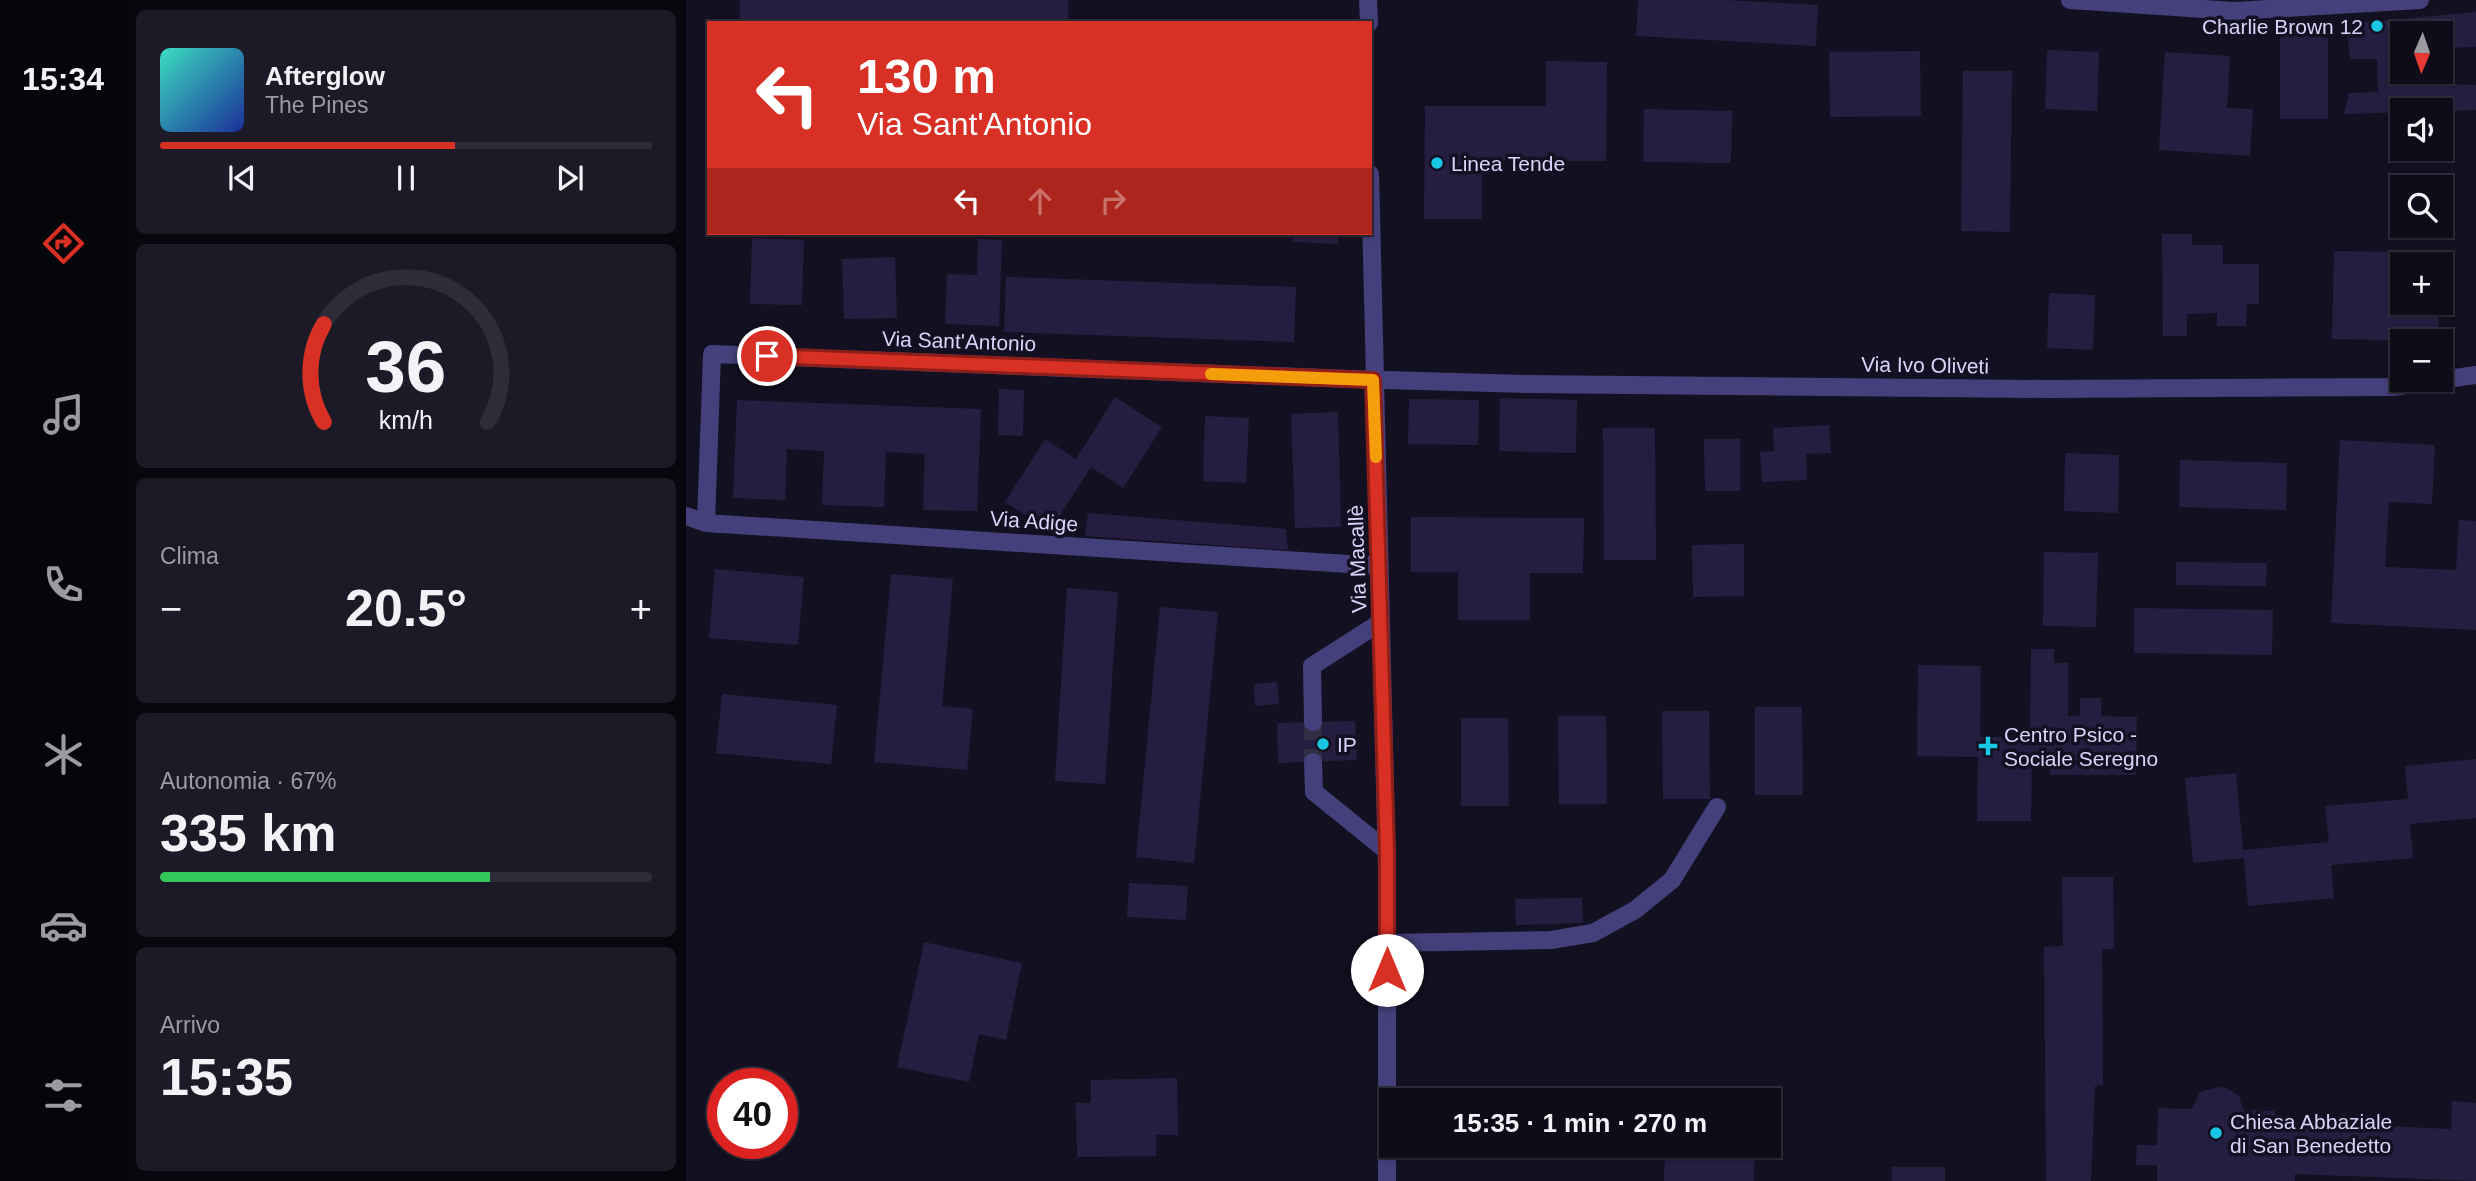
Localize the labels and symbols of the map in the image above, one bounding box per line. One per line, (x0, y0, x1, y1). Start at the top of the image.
place label: Charlie Brown 12 (2202, 15, 2363, 38)
marker: Charlie Brown 12 (2369, 18, 2385, 34)
north arrow (2390, 21, 2454, 84)
place label: Linea Tende (1451, 152, 1565, 175)
marker: Linea Tende (1429, 155, 1445, 171)
pin (737, 326, 797, 386)
street label: Via Sant'Antonio (882, 327, 1036, 355)
street label: Via Ivo Oliveti (1861, 352, 1989, 378)
street label: Via Macallè (1344, 505, 1370, 613)
street label: Via Adige (989, 506, 1079, 536)
place label: Centro Psico - Sociale Seregno (2004, 723, 2158, 770)
place label: IP (1337, 733, 1357, 756)
marker: IP (1315, 736, 1331, 752)
marker: Centro Psico - Sociale Seregno (1978, 736, 1998, 756)
position arrow (1350, 933, 1424, 1007)
speed limit sign: 40 (707, 1068, 798, 1159)
place label: Chiesa Abbaziale di San Benedetto (2230, 1110, 2392, 1157)
marker: Chiesa Abbaziale di San Benedetto (2208, 1125, 2224, 1141)

